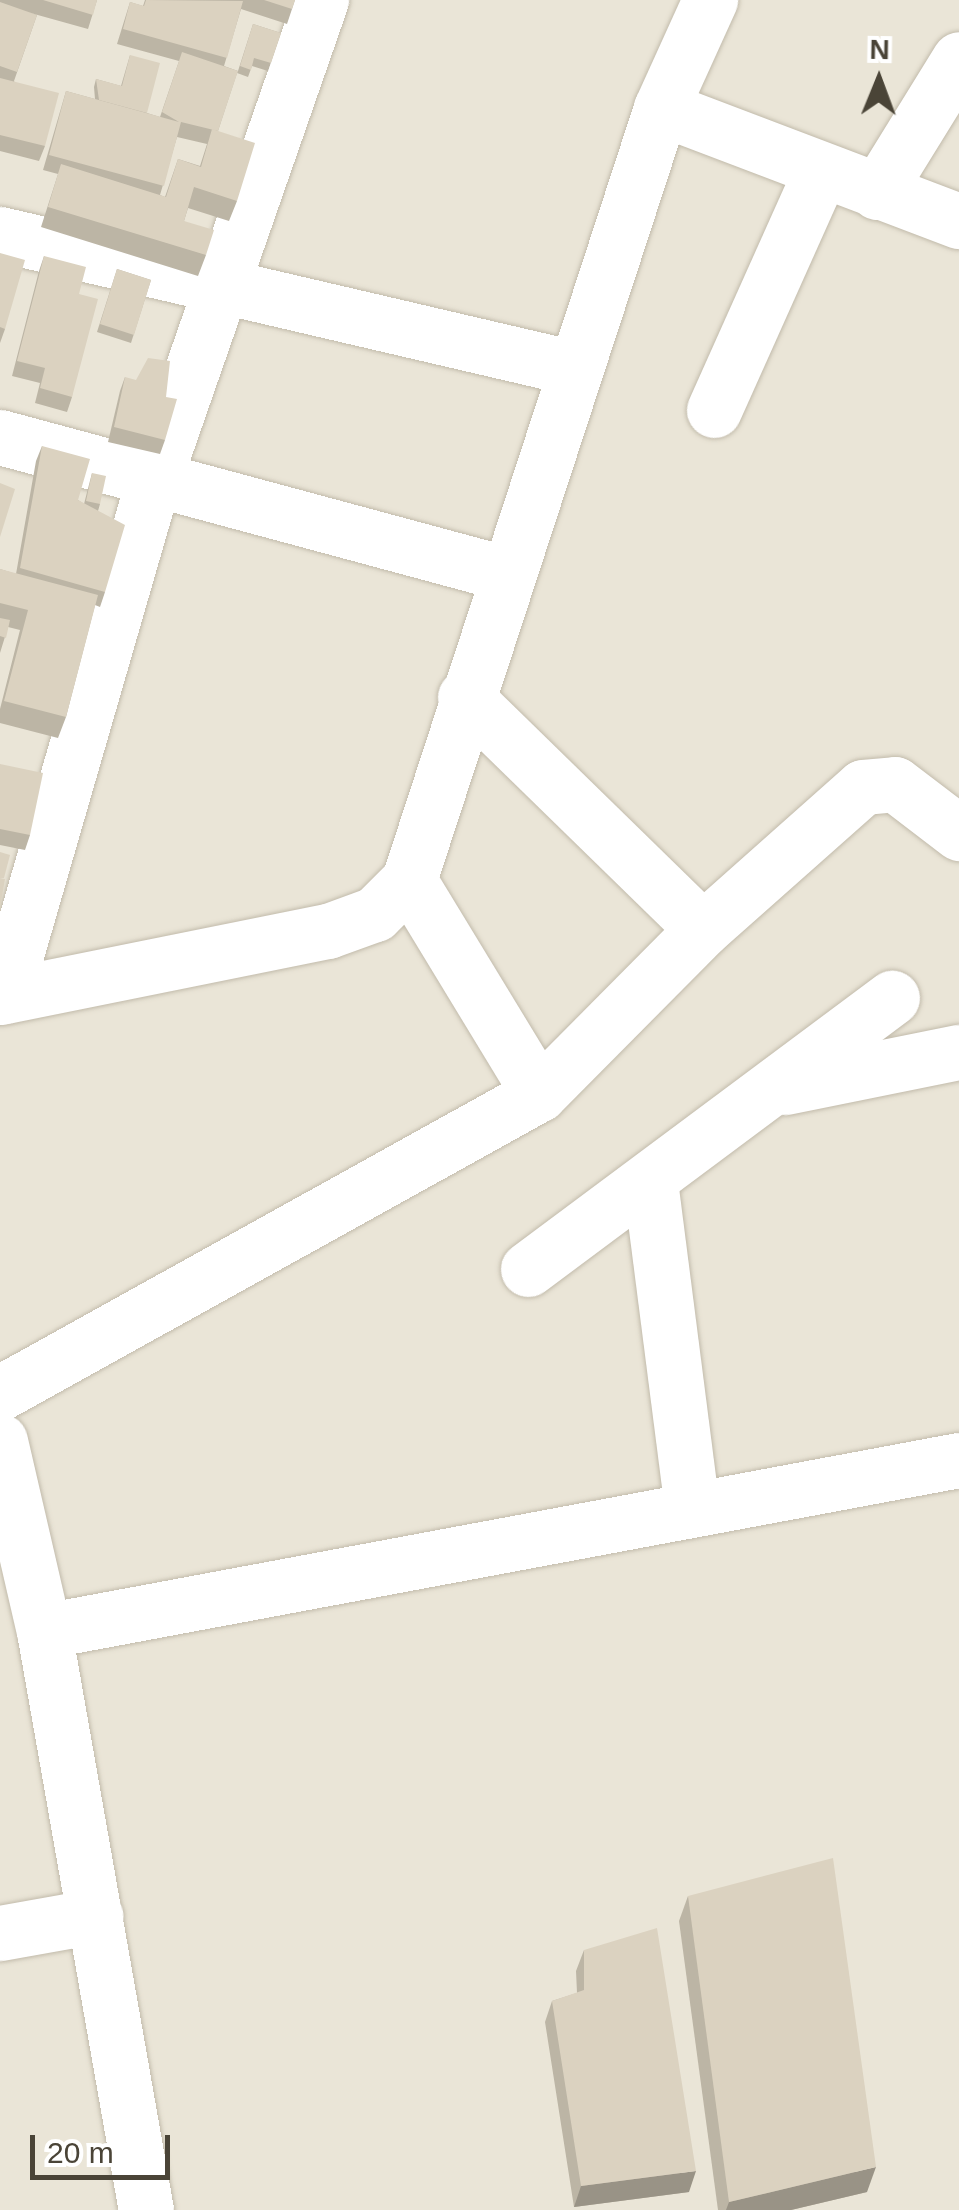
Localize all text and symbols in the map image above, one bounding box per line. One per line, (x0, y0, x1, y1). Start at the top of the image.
north arrow (829, 30, 929, 130)
text: N (869, 34, 890, 65)
scale bar (35, 2115, 175, 2177)
text: 20 m (47, 2136, 114, 2169)

